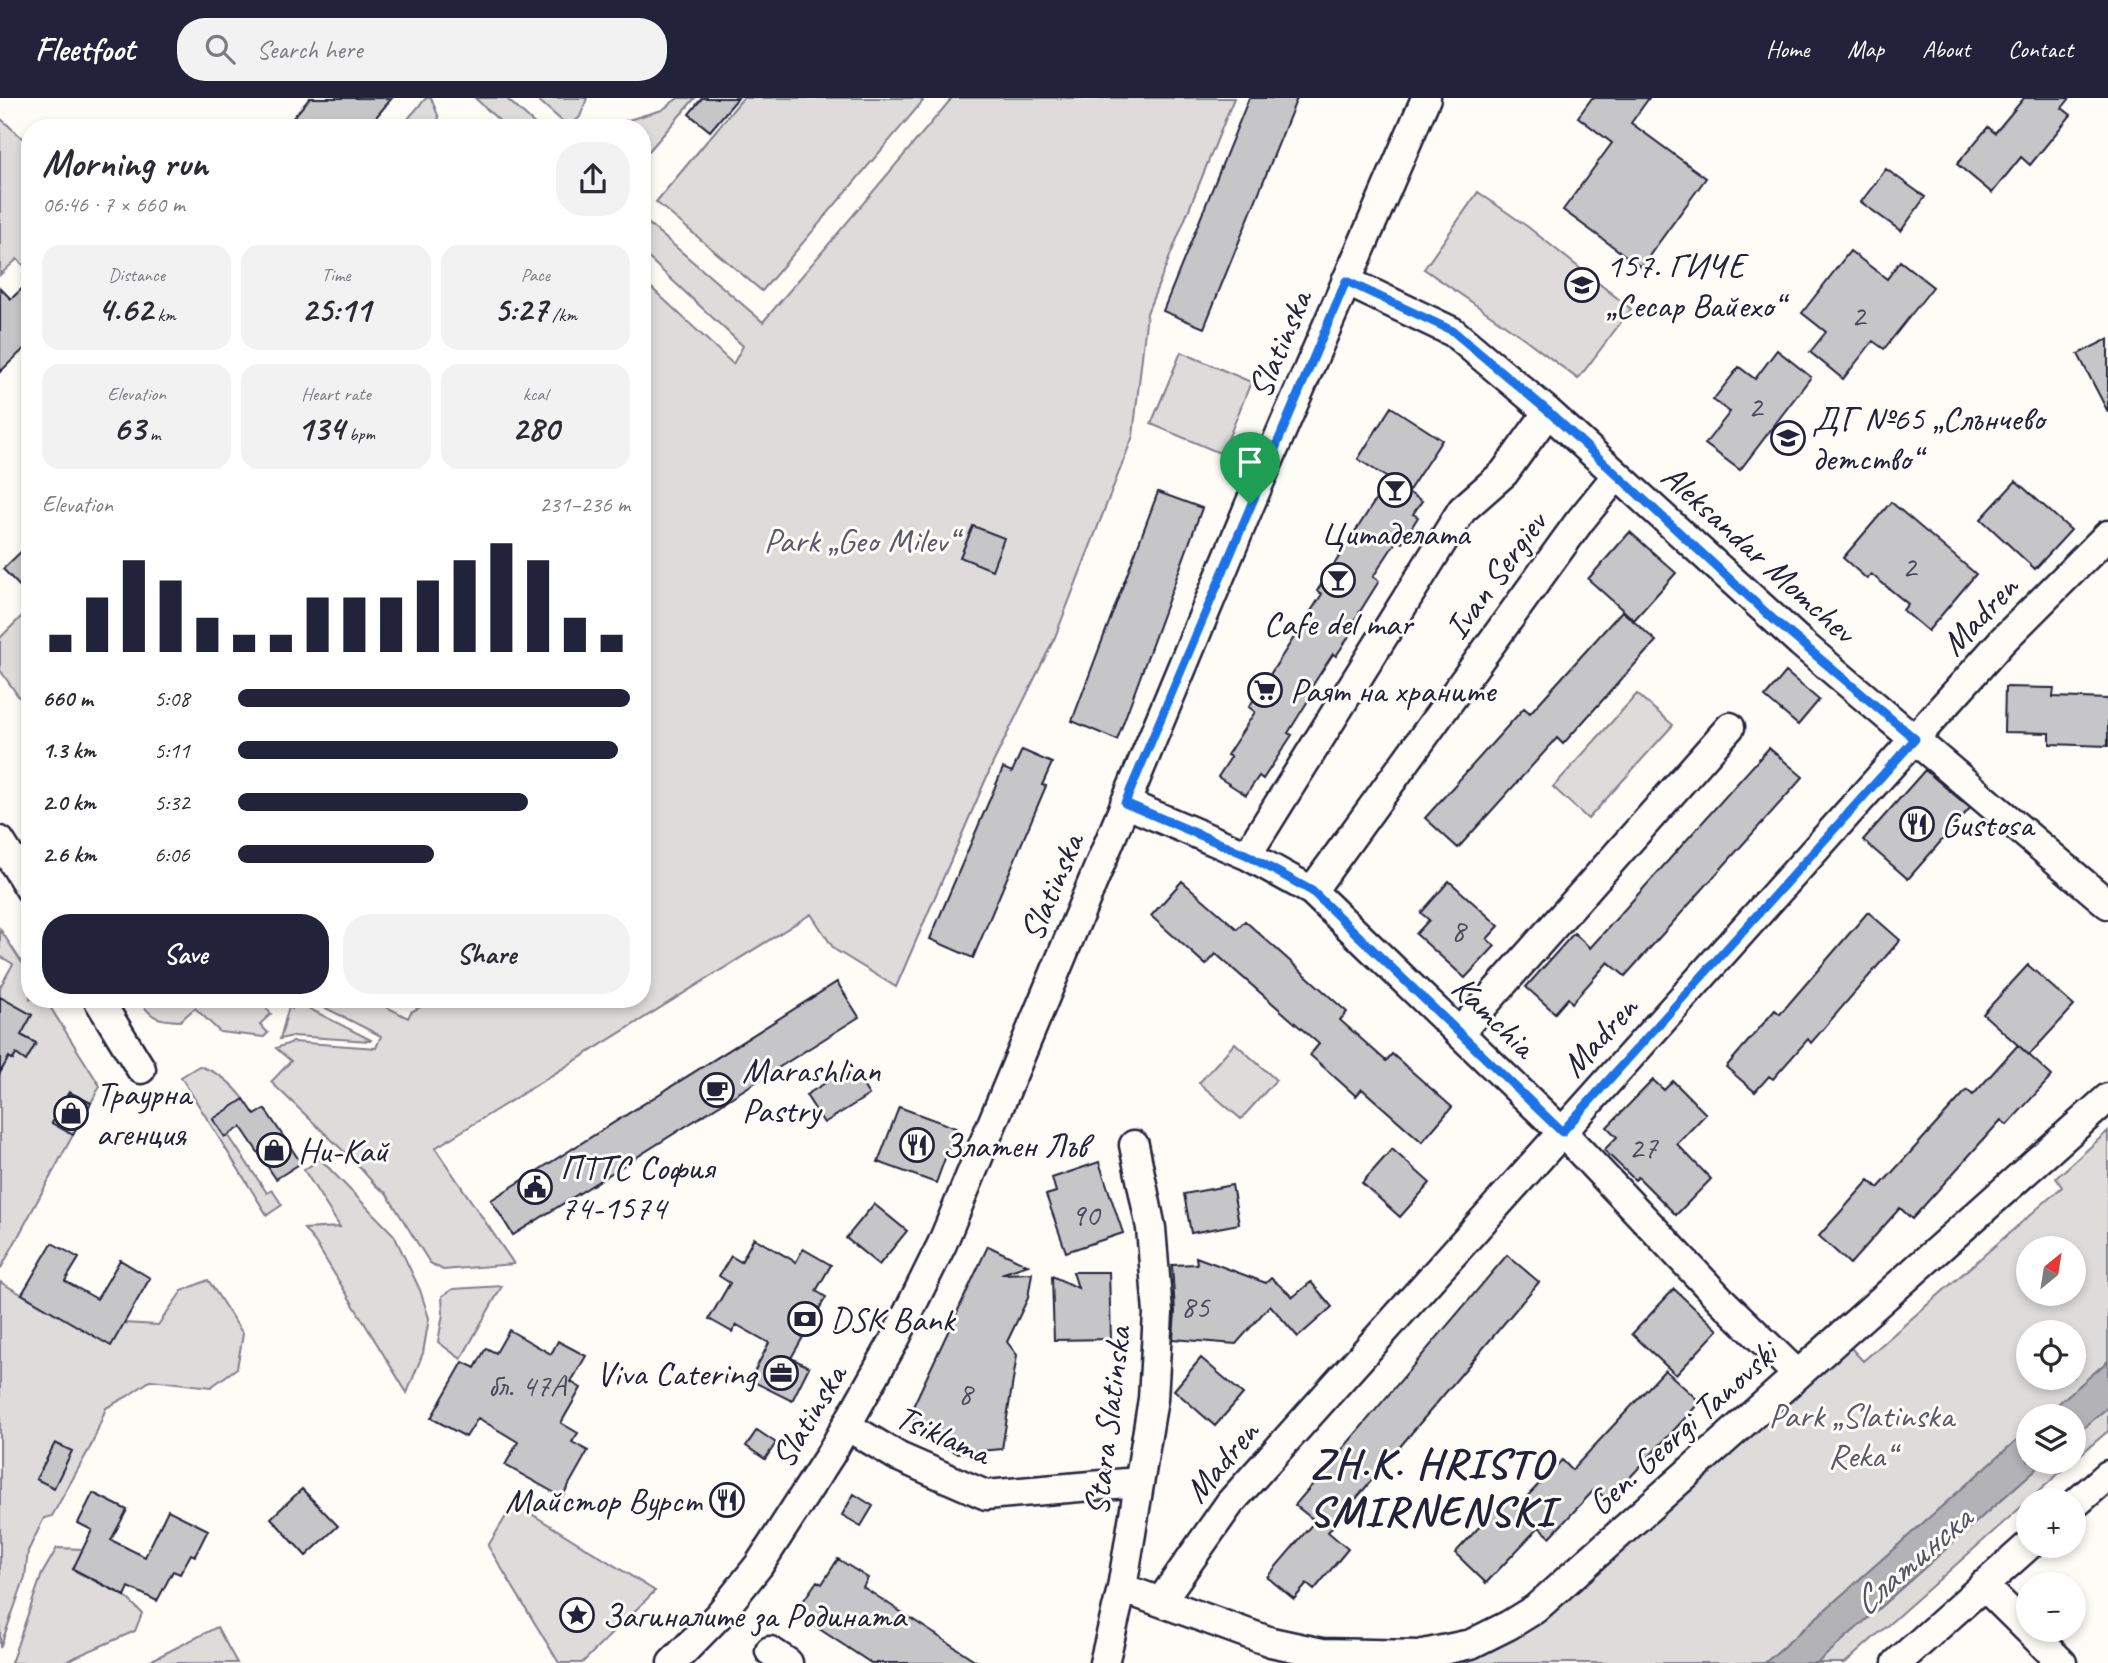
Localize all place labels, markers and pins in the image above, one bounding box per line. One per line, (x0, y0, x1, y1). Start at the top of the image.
place label: 157. ГИЧЕ „Сесар Вайехо“ (1606, 243, 1790, 328)
school or university icon: 157. ГИЧЕ „Сесар Вайехо“ (1563, 266, 1601, 304)
place label: ДГ №65 „Слънчево детство“ (1812, 396, 2048, 481)
school or university icon: ДГ №65 „Слънчево детство“ (1769, 419, 1807, 457)
pin (1220, 432, 1280, 504)
bar icon: Цитаделата (1376, 471, 1414, 509)
place label: Цитаделата (1321, 511, 1471, 556)
bar icon: Cafe del mar (1319, 561, 1357, 599)
place label: Cafe del mar (1264, 601, 1415, 646)
place label: Раят на храните (1290, 668, 1498, 713)
supermarket icon: Раят на храните (1246, 671, 1284, 709)
place label: Gustosa (1941, 802, 2036, 847)
restaurant icon: Gustosa (1898, 805, 1936, 843)
place label: Marashlian Pastry (742, 1048, 881, 1133)
place label: Траурна агенция (96, 1071, 193, 1156)
cafe icon: Marashlian Pastry (698, 1071, 736, 1109)
shop icon: Траурна агенция (52, 1094, 90, 1132)
place label: Златен Лъв (942, 1123, 1095, 1168)
restaurant icon: Златен Лъв (898, 1126, 936, 1164)
place label: Ни-Кай (298, 1128, 390, 1173)
shop icon: Ни-Кай (255, 1131, 293, 1169)
place label: ПТТС София 74-1574 (560, 1145, 717, 1230)
public building icon: ПТТС София 74-1574 (516, 1168, 554, 1206)
place label: DSK Bank (830, 1297, 957, 1342)
bank icon: DSK Bank (786, 1300, 824, 1338)
place label: Viva Catering (596, 1351, 759, 1396)
office icon: Viva Catering (762, 1354, 800, 1392)
place label: Майстор Вурст (505, 1478, 703, 1523)
restaurant icon: Майстор Вурст (708, 1481, 746, 1519)
place label: Загиналите за Родината (602, 1593, 909, 1638)
place icon: Загиналите за Родината (558, 1596, 596, 1634)

